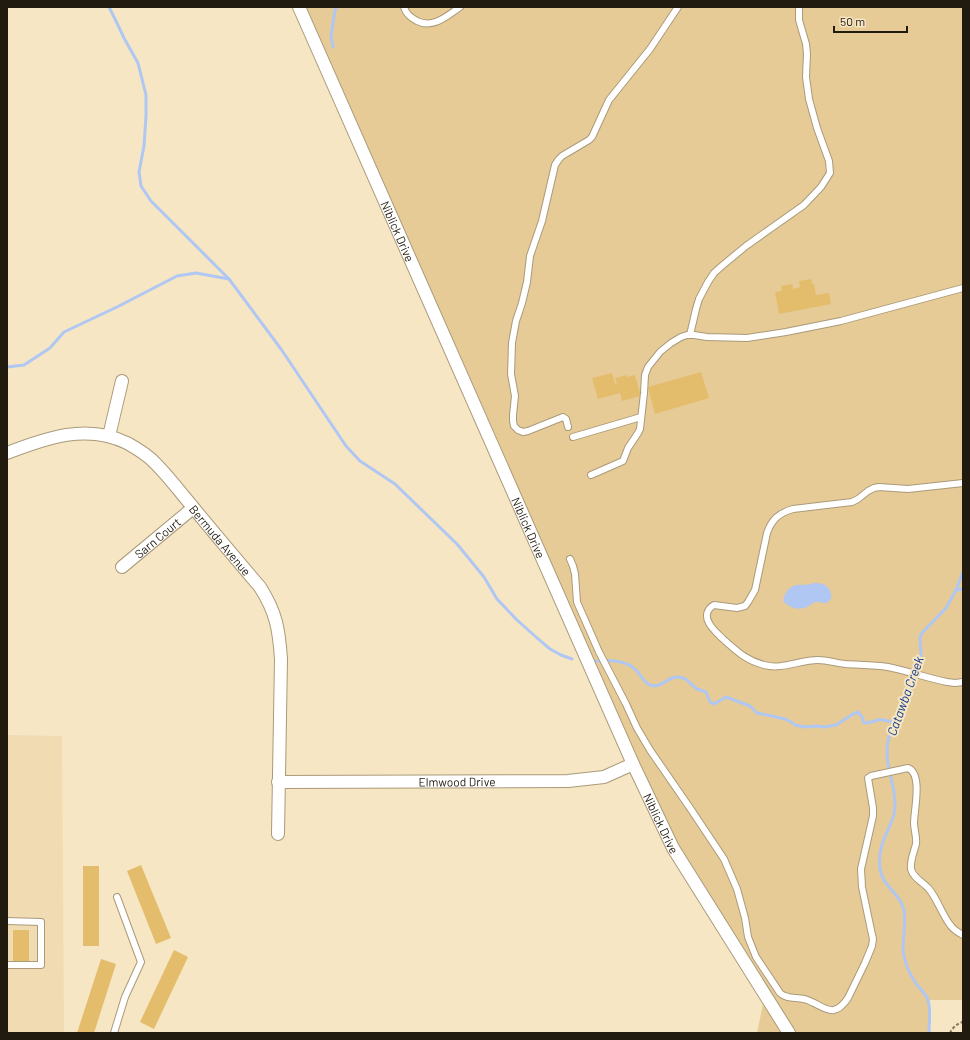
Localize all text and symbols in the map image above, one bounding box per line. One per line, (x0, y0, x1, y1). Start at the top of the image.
scale bar (834, 8, 907, 34)
text: 50 m (840, 14, 865, 28)
street label: Niblick Drive (378, 199, 417, 264)
street label: Niblick Drive (509, 495, 548, 560)
street label: Bermuda Avenue (187, 502, 254, 578)
street label: Sarn Court (132, 514, 183, 561)
water label: Catawba Creek (883, 654, 927, 738)
street label: Elmwood Drive (418, 774, 496, 789)
street label: Niblick Drive (641, 791, 682, 856)

